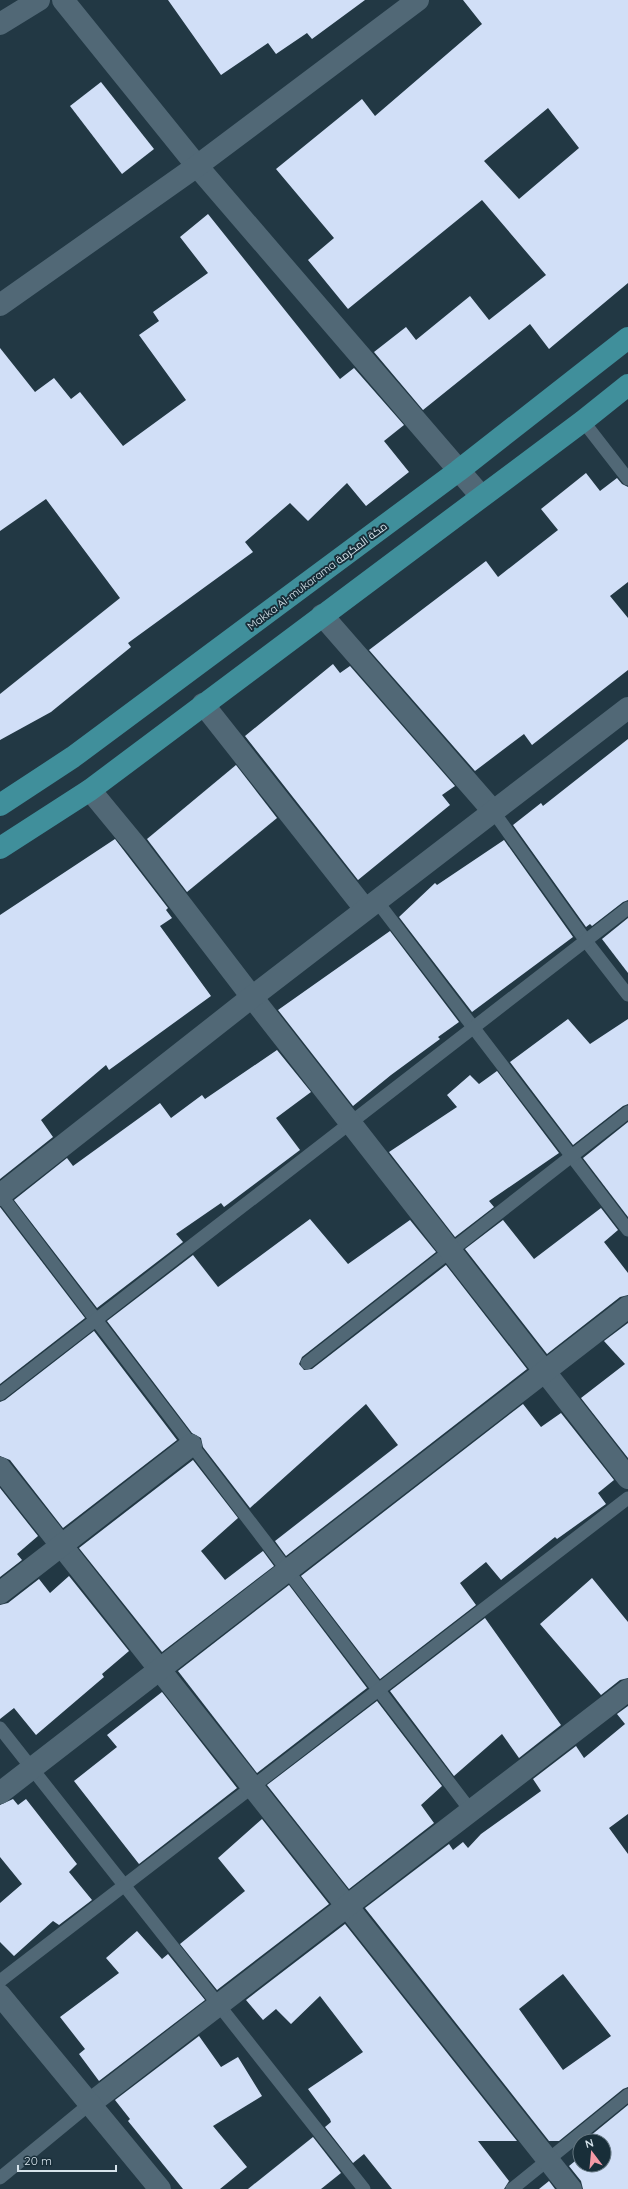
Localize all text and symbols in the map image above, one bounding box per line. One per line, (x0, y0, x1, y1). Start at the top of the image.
street label: Makka Al-mukarama مكة المكرمة (244, 519, 390, 633)
north arrow (572, 2133, 612, 2173)
text: N (583, 2136, 595, 2151)
scale bar (18, 2147, 116, 2173)
text: 20 m (24, 2153, 52, 2168)

